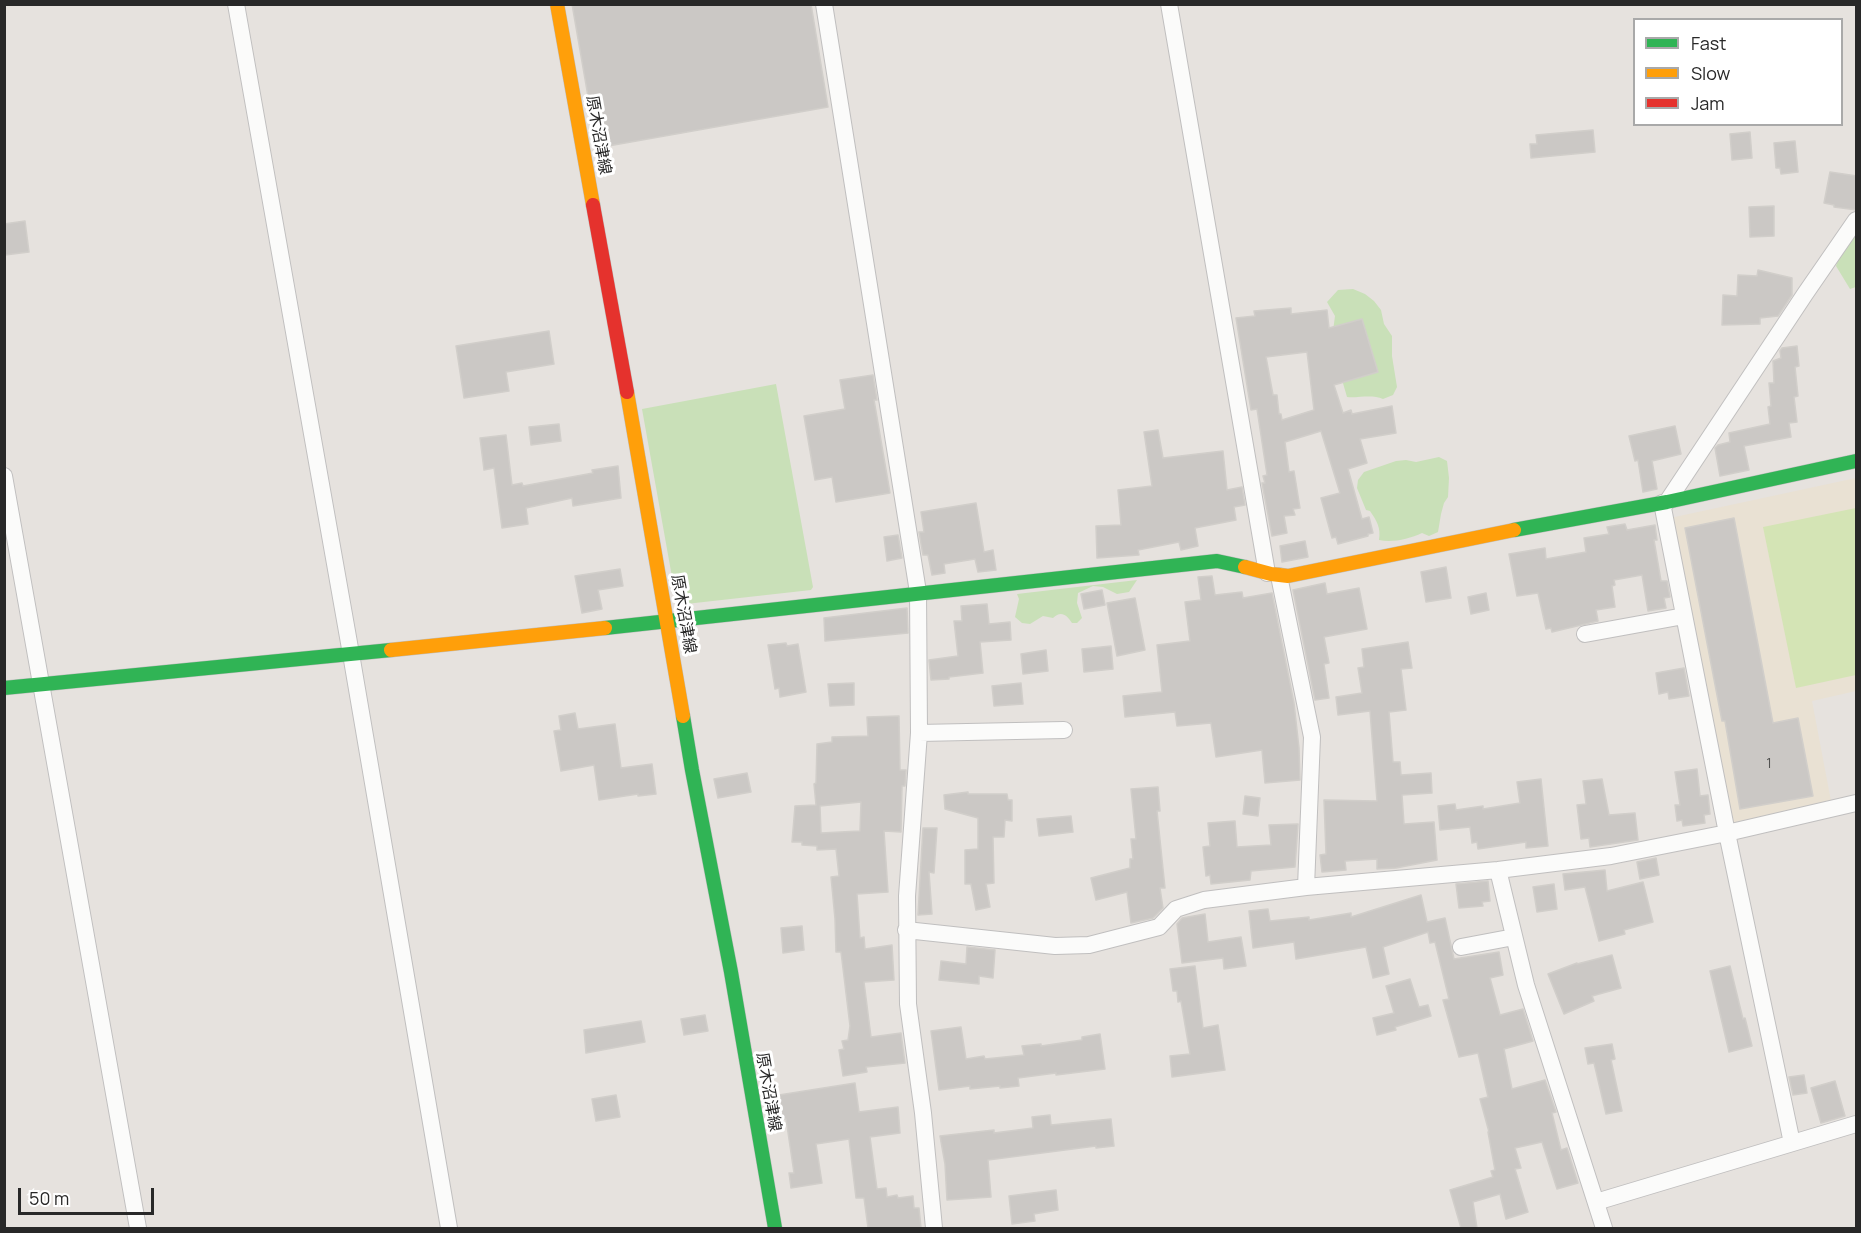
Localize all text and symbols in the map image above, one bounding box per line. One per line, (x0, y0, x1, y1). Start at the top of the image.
legend (1633, 18, 1843, 126)
text: Fast (1691, 31, 1726, 55)
text: Slow (1691, 61, 1730, 85)
text: Jam (1691, 91, 1725, 115)
street label: 原木沼津線 (582, 94, 614, 176)
street label: 原木沼津線 (667, 573, 699, 655)
house number: 1 (1766, 756, 1772, 772)
street label: 原木沼津線 (752, 1051, 784, 1133)
scale bar (21, 1176, 158, 1214)
text: 50 m (29, 1186, 69, 1210)

